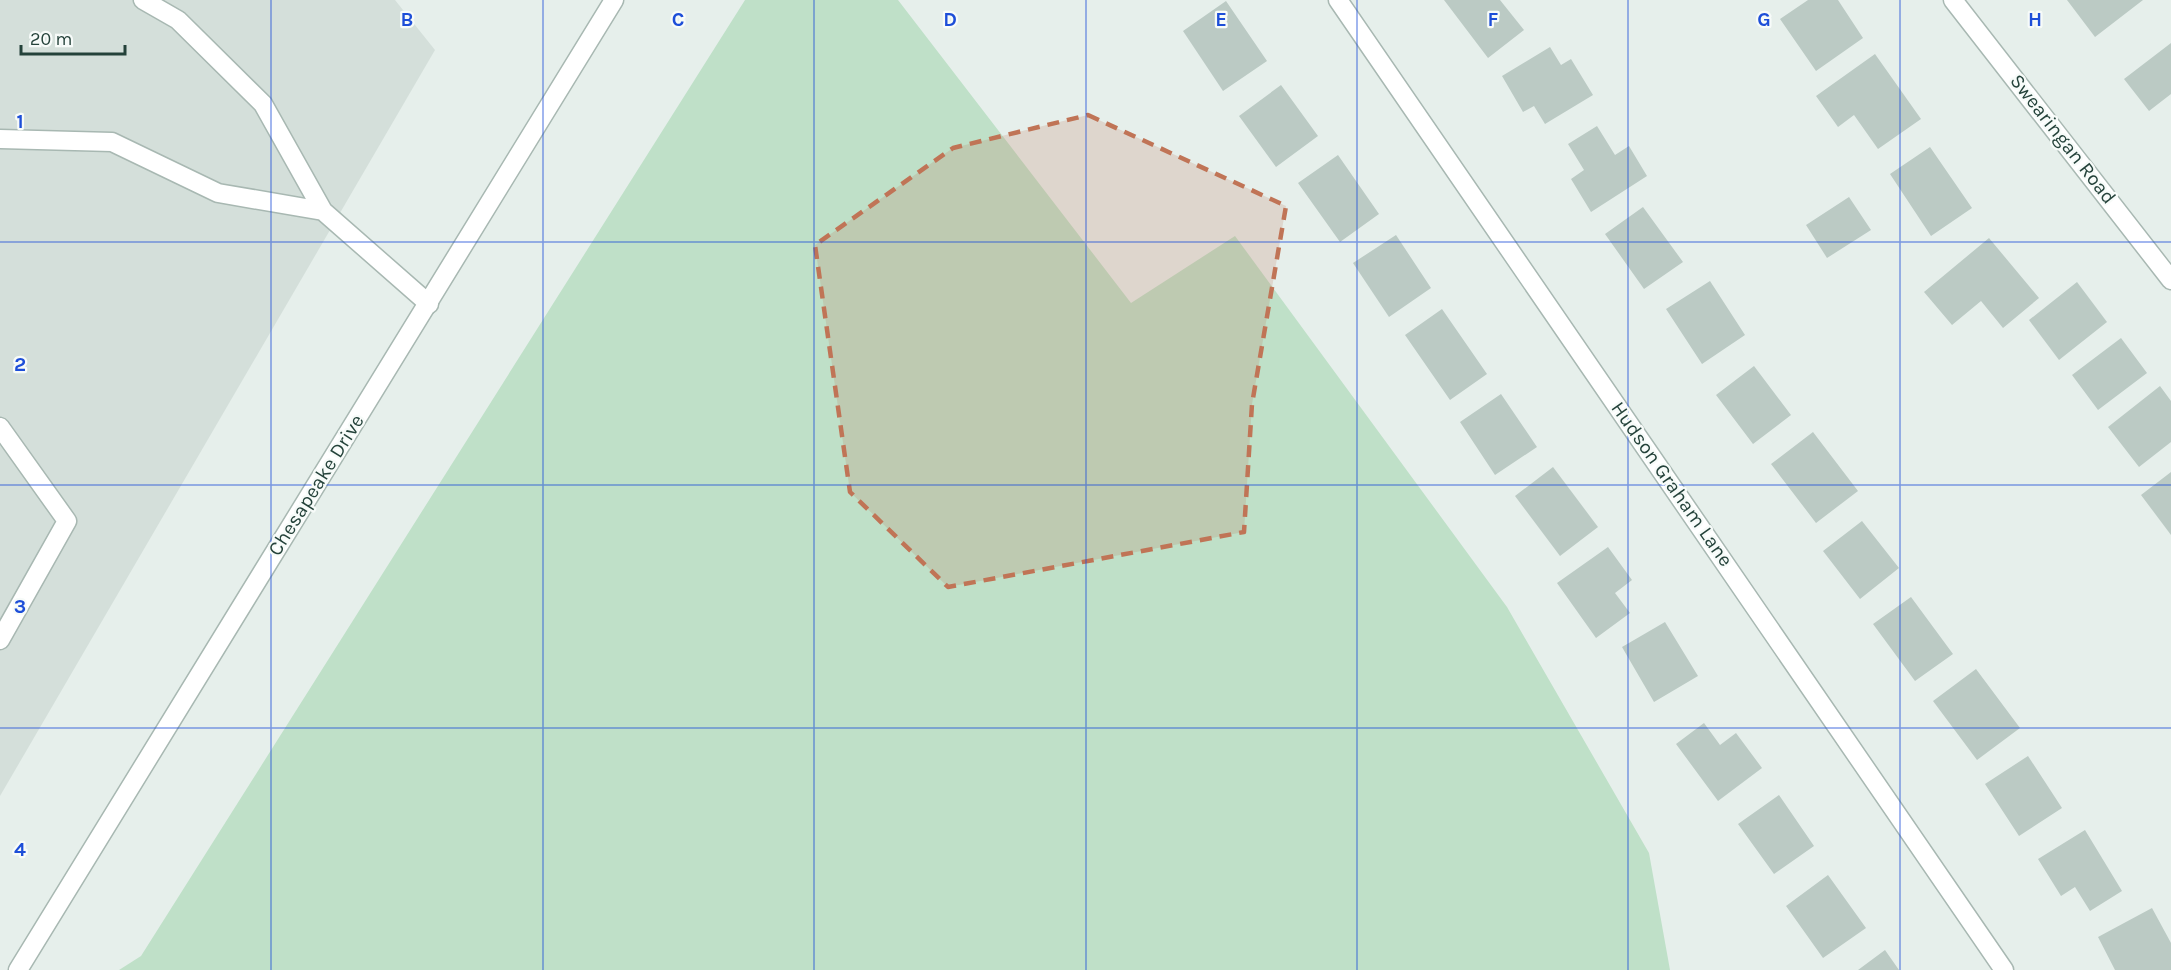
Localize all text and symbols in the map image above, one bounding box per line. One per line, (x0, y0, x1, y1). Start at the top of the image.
text: B (401, 8, 413, 31)
text: C (672, 8, 684, 31)
text: D (943, 8, 957, 31)
text: E (1215, 8, 1227, 31)
text: F (1488, 8, 1499, 31)
text: G (1757, 8, 1771, 31)
text: H (2028, 8, 2042, 31)
scale bar (21, 18, 124, 56)
text: 20 m (30, 28, 72, 50)
street label: Swearingan Road (2005, 70, 2121, 208)
text: 1 (16, 110, 24, 133)
text: 2 (14, 353, 26, 376)
street label: Hudson Graham Lane (1606, 397, 1738, 571)
street label: Chesapeake Drive (263, 410, 369, 560)
text: 3 (14, 595, 26, 618)
text: 4 (14, 838, 26, 861)

